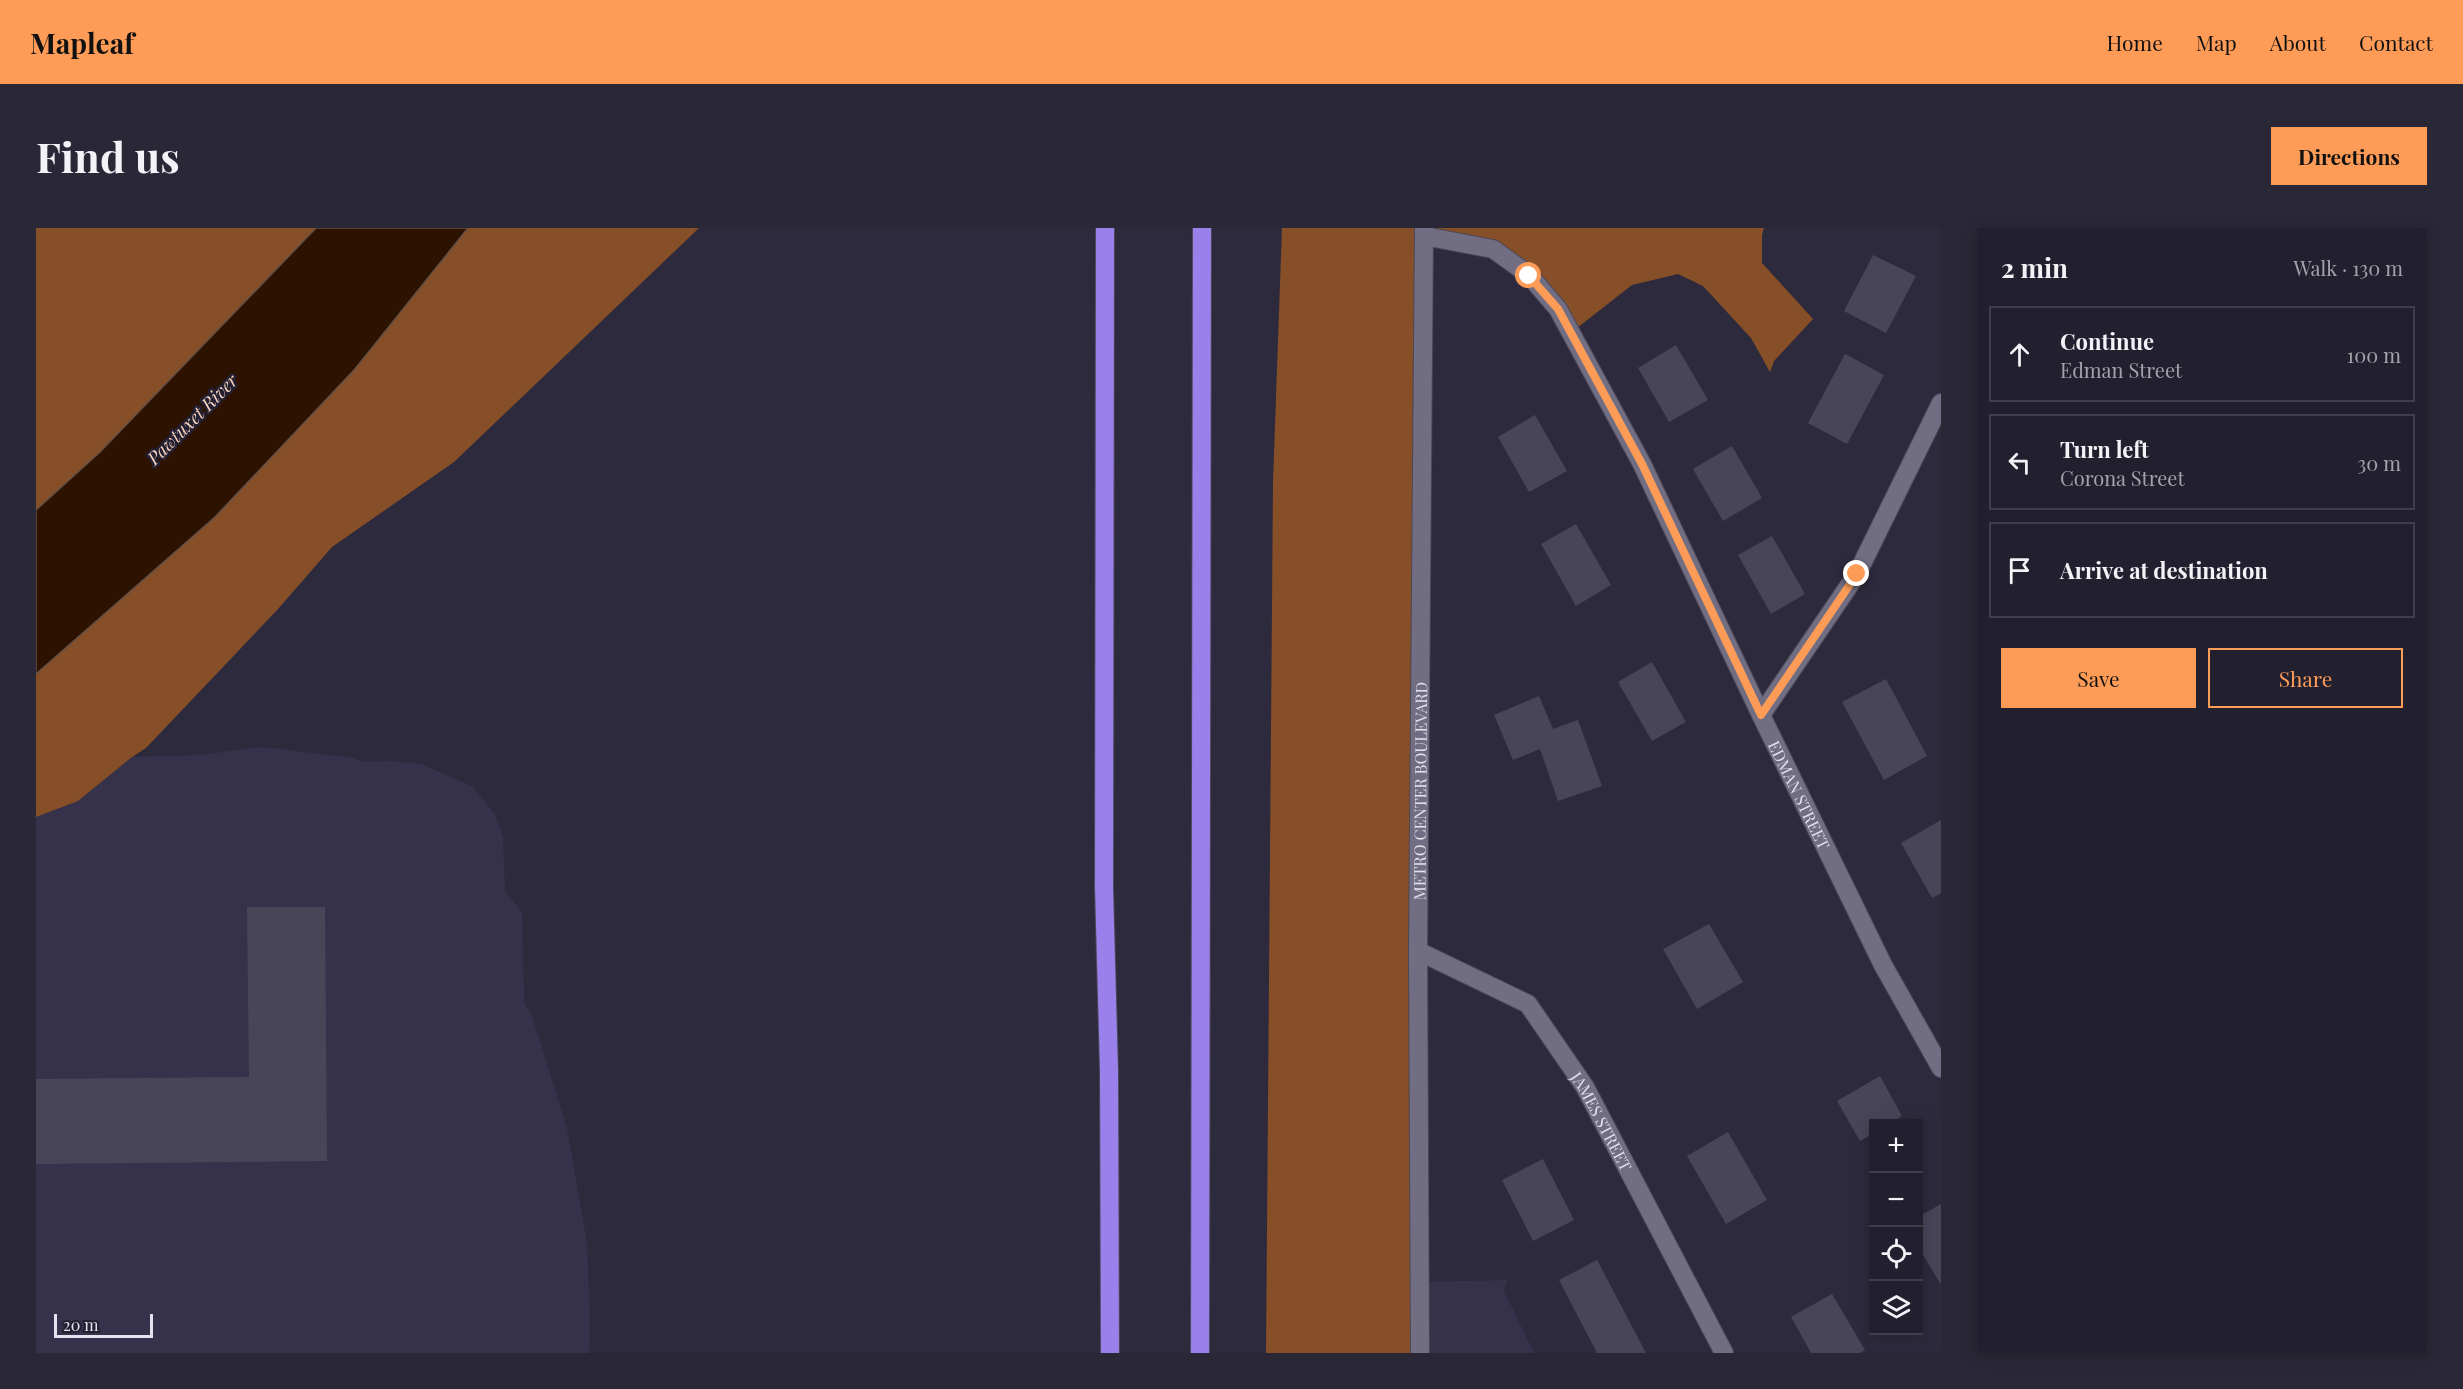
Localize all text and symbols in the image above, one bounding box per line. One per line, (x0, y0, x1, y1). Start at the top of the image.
text: Mapleaf (30, 24, 134, 61)
text: Home (2107, 28, 2163, 56)
text: Map (2196, 28, 2237, 56)
text: About (2270, 28, 2326, 56)
text: Contact (2359, 28, 2433, 56)
button: Directions (2271, 127, 2427, 185)
text: Find us (36, 128, 180, 184)
text: 2 min (2001, 250, 2068, 285)
text: Walk · 130 m (2293, 254, 2403, 281)
route start (1515, 262, 1541, 288)
text: Continue (2060, 326, 2154, 356)
icon: ahead (2003, 338, 2036, 371)
text: 100 m (2347, 341, 2401, 368)
text: Edman Street (2060, 356, 2182, 383)
water label: Pawtuxet River (141, 368, 243, 470)
text: Turn left (2060, 434, 2149, 464)
icon: left (2003, 446, 2036, 479)
text: 30 m (2357, 449, 2401, 476)
text: Corona Street (2060, 464, 2185, 491)
icon: arrive (2003, 554, 2036, 587)
text: Arrive at destination (2060, 555, 2268, 585)
route end (1843, 560, 1869, 586)
button: Save (2001, 648, 2196, 708)
button: Share (2208, 648, 2403, 708)
street label: METRO CENTER BOULEVARD (1408, 682, 1431, 900)
street label: EDMAN STREET (1764, 737, 1835, 853)
street label: JAMES STREET (1566, 1067, 1637, 1174)
map controls (1869, 1119, 1923, 1335)
button: + (1869, 1119, 1923, 1173)
button: − (1869, 1173, 1923, 1227)
button: locate (1869, 1227, 1923, 1281)
button: layers (1869, 1281, 1923, 1335)
scale bar (54, 1311, 153, 1338)
text: 20 m (63, 1314, 98, 1335)

